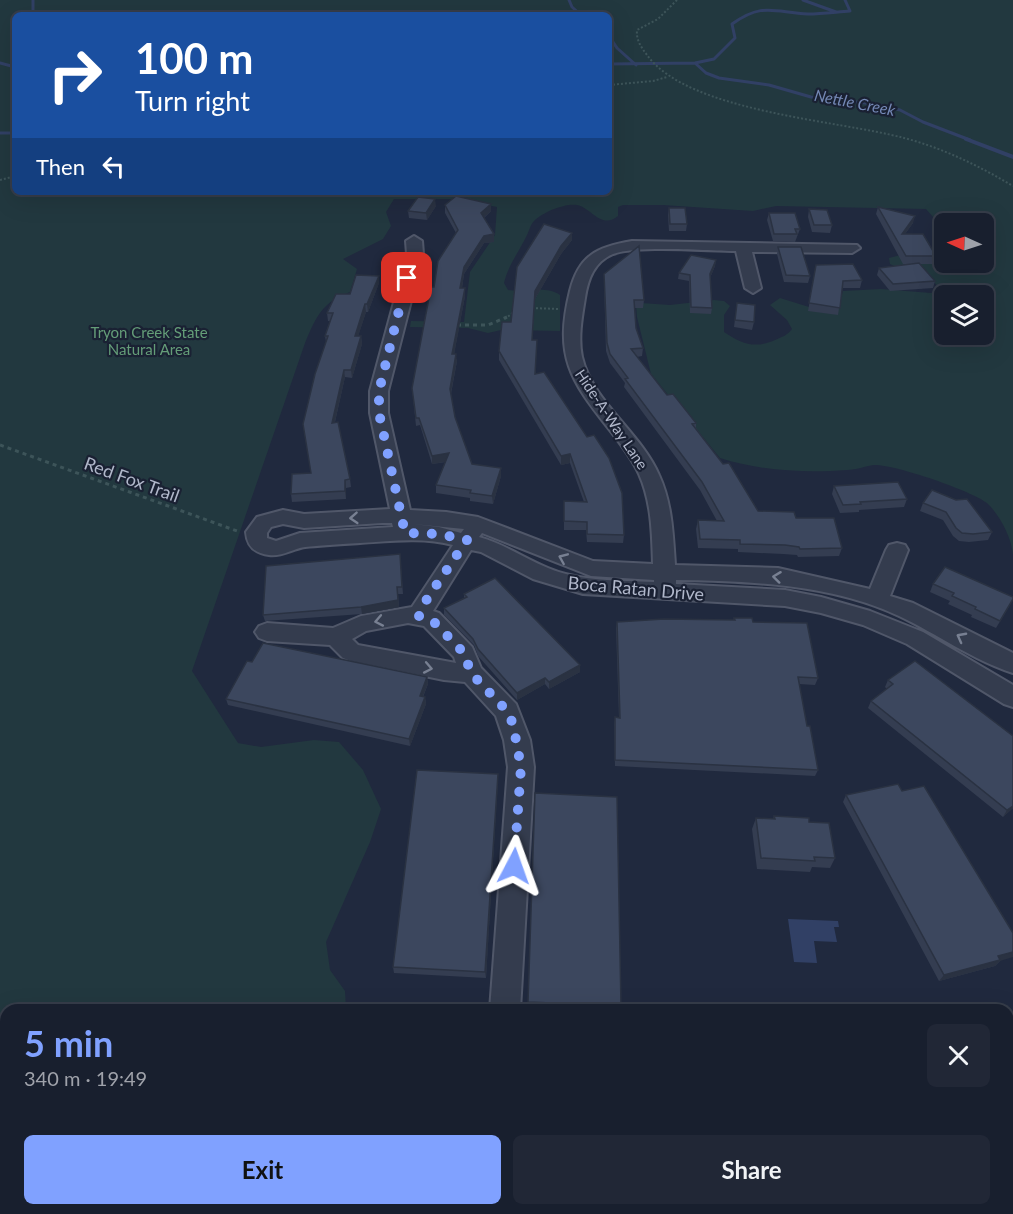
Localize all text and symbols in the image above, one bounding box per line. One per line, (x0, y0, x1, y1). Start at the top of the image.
text: 100 m (135, 33, 253, 83)
icon: right (36, 36, 114, 114)
text: Turn right (135, 84, 250, 117)
water label: Nettle Creek (813, 85, 898, 119)
icon: left (97, 150, 130, 183)
text: Then (36, 153, 85, 180)
north arrow (934, 213, 994, 273)
map controls (934, 213, 994, 345)
pin (381, 252, 432, 303)
icon: arrive (390, 261, 423, 294)
button: layers (934, 285, 994, 345)
park label: Tryon Creek State Natural Area (90, 323, 208, 358)
street label: Hide-A-Way Lane (572, 365, 652, 473)
street label: Red Fox Trail (81, 452, 183, 506)
one-way arrow (350, 511, 359, 524)
one-way arrow (558, 553, 569, 565)
street label: Boca Ratan Drive (567, 571, 705, 605)
one-way arrow (773, 571, 782, 583)
one-way arrow (375, 614, 385, 627)
one-way arrow (957, 633, 967, 644)
one-way arrow (424, 662, 433, 674)
position arrow (482, 834, 546, 898)
text: 5 min (24, 1021, 113, 1065)
button: close (927, 1024, 990, 1087)
text: 340 m · 19:49 (24, 1066, 147, 1090)
button: Exit (24, 1135, 501, 1204)
button: Share (513, 1135, 990, 1204)

